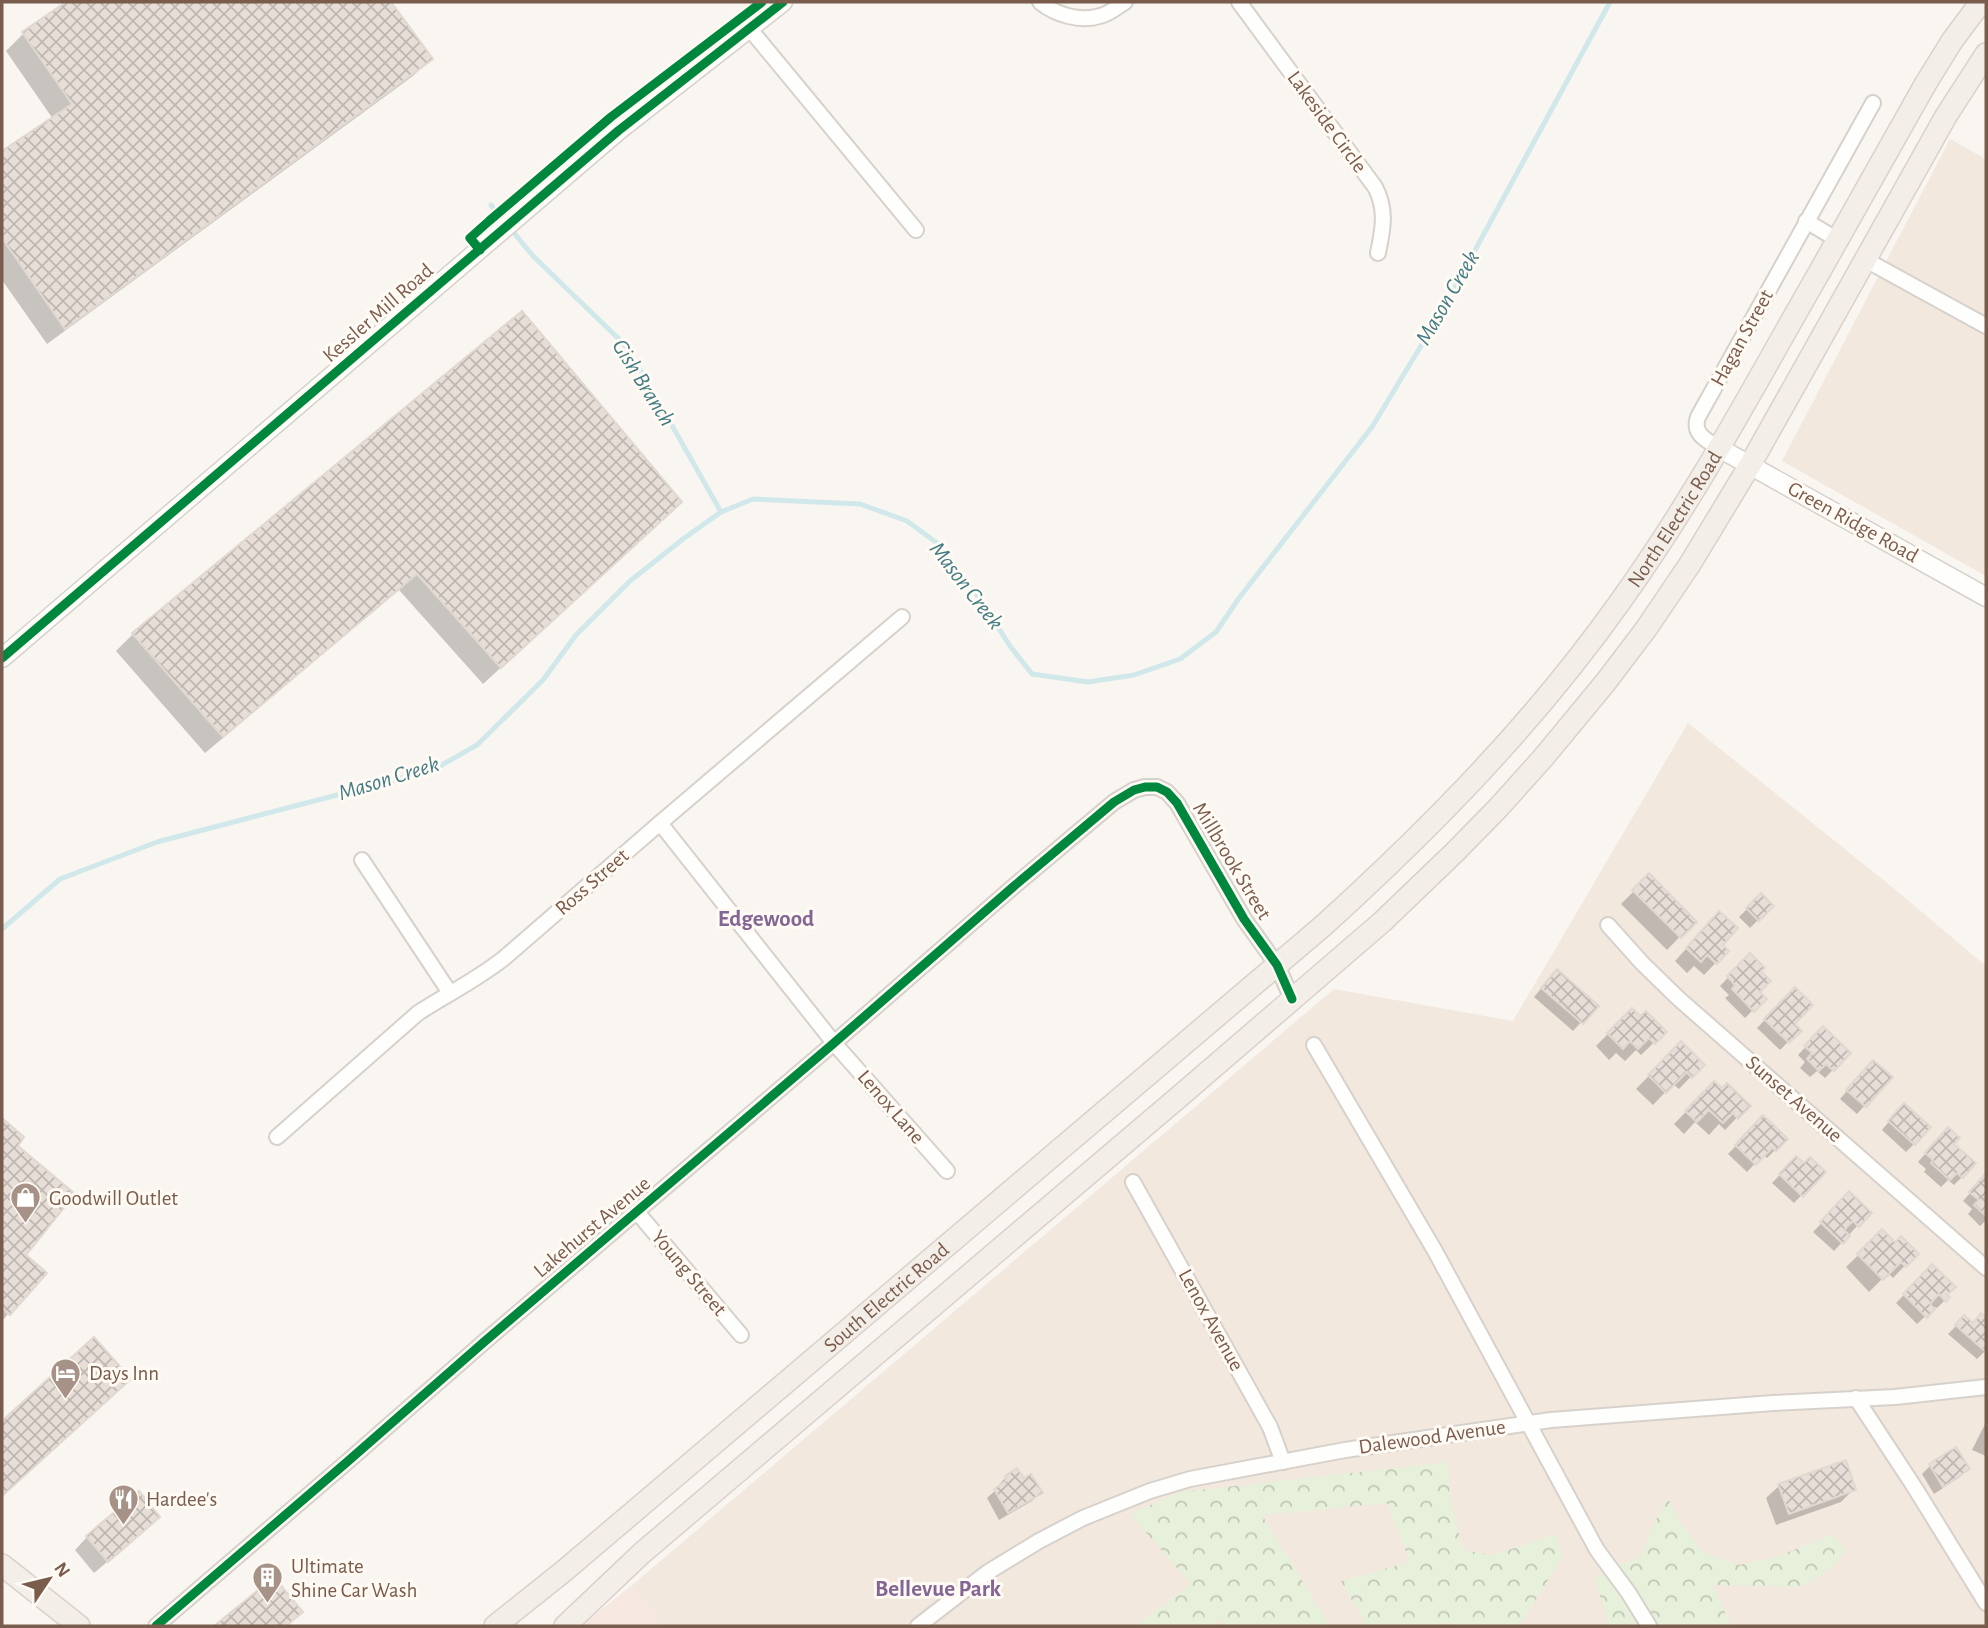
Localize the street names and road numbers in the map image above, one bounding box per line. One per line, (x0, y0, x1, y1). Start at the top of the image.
street label: Lakeside Circle (1283, 67, 1371, 177)
street label: Kessler Mill Road (319, 260, 437, 366)
street label: Hagan Street (1707, 286, 1777, 390)
street label: North Electric Road (1623, 447, 1725, 591)
street label: Green Ridge Road (1784, 478, 1922, 566)
street label: Millbrook Street (1189, 799, 1275, 923)
street label: Ross Street (551, 844, 633, 919)
street label: Sunset Avenue (1742, 1052, 1846, 1146)
street label: Lenox Lane (853, 1066, 929, 1148)
street label: Lakehurst Avenue (530, 1172, 654, 1282)
street label: Young Street (647, 1226, 731, 1320)
street label: South Electric Road (820, 1238, 953, 1356)
street label: Lenox Avenue (1174, 1266, 1248, 1374)
street label: Dalewood Avenue (1357, 1416, 1507, 1458)

